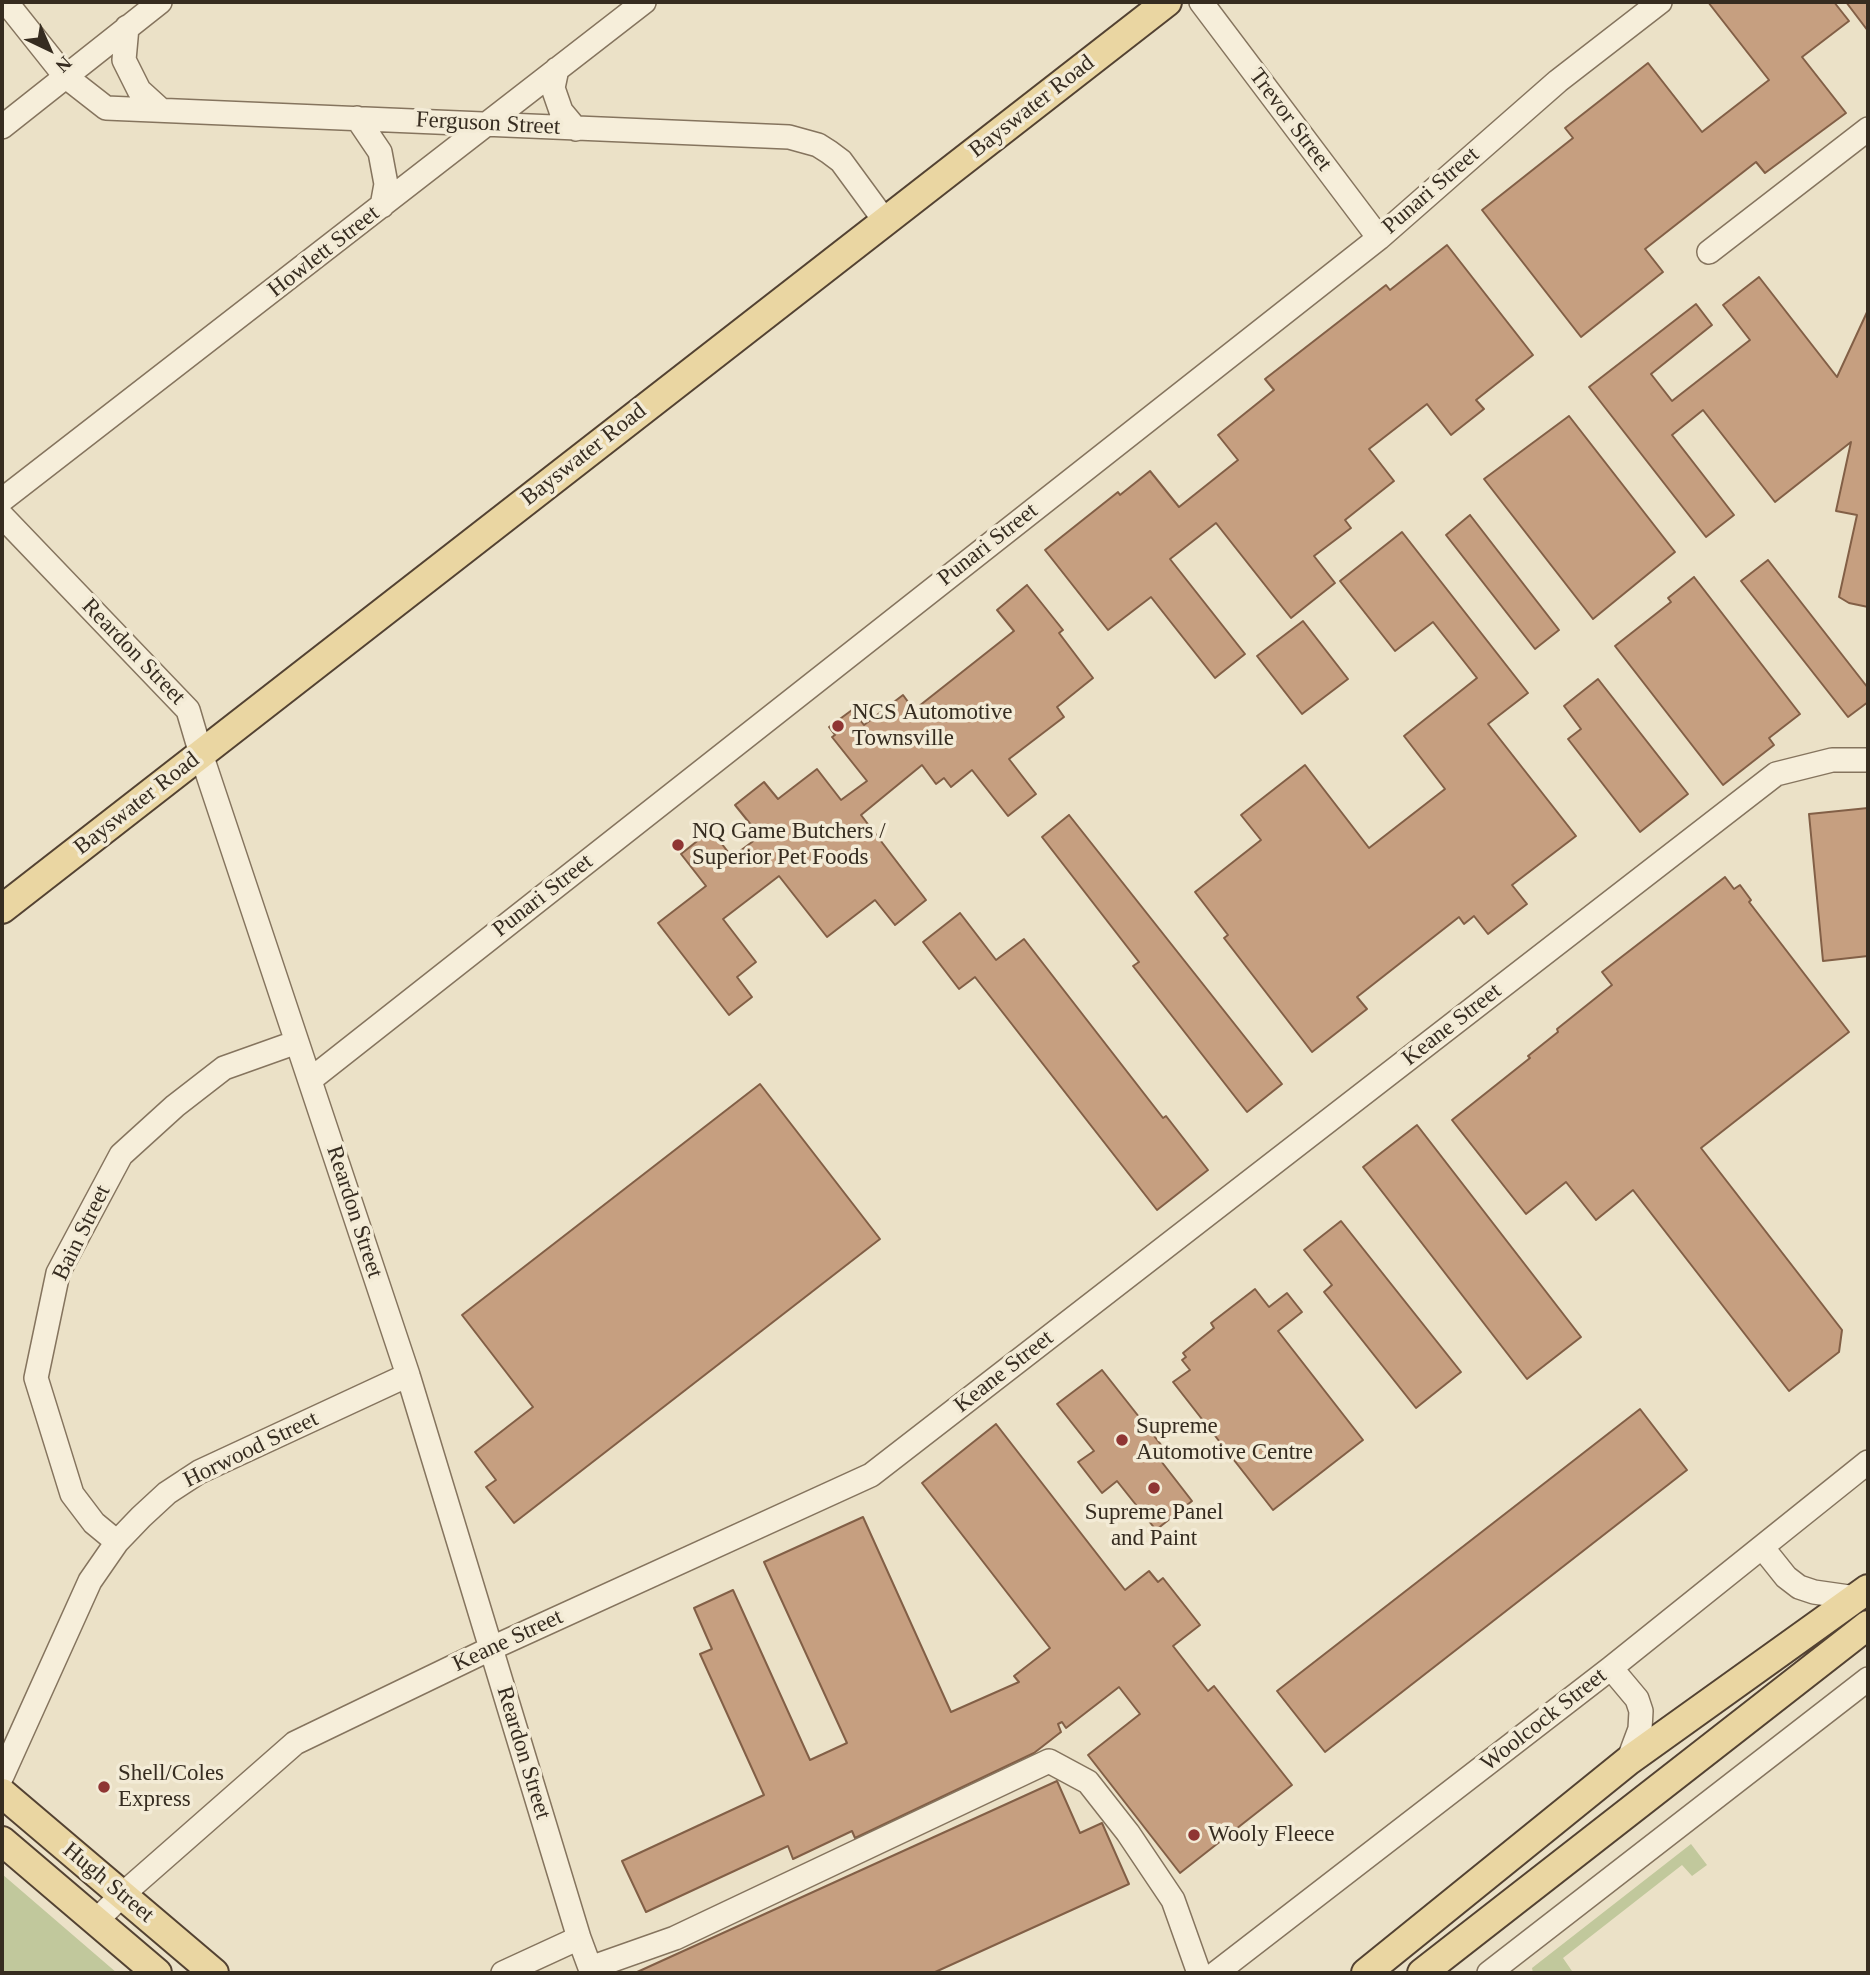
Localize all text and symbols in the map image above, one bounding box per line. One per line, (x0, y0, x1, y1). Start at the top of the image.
north arrow (14, 14, 84, 84)
street label: Bayswater Road (964, 50, 1100, 164)
text: N (52, 52, 76, 77)
street label: Trevor Street (1243, 63, 1337, 177)
street label: Ferguson Street (415, 106, 561, 142)
street label: Punari Street (1377, 141, 1485, 241)
street label: Howlett Street (263, 200, 385, 304)
street label: Bayswater Road (516, 398, 652, 512)
street label: Punari Street (932, 497, 1044, 593)
street label: Reardon Street (75, 593, 191, 711)
place label: NCS Automotive Townsville (852, 699, 1012, 753)
marker: NCS Automotive Townsville (830, 718, 846, 734)
street label: Bayswater Road (69, 747, 205, 861)
place label: NQ Game Butchers / Superior Pet Foods (692, 818, 886, 872)
marker: NQ Game Butchers / Superior Pet Foods (670, 837, 686, 853)
street label: Punari Street (487, 848, 599, 944)
street label: Keane Street (1397, 978, 1507, 1072)
street label: Reardon Street (320, 1142, 388, 1282)
street label: Bain Street (47, 1181, 117, 1285)
street label: Keane Street (949, 1325, 1059, 1419)
street label: Horwood Street (179, 1406, 323, 1494)
place label: Supreme Automotive Centre (1136, 1413, 1313, 1467)
marker: Supreme Automotive Centre (1114, 1432, 1130, 1448)
marker: Supreme Panel and Paint (1146, 1480, 1162, 1496)
place label: Supreme Panel and Paint (1085, 1499, 1223, 1553)
street label: Keane Street (449, 1604, 567, 1678)
street label: Woolcock Street (1476, 1662, 1612, 1778)
street label: Reardon Street (490, 1683, 556, 1823)
place label: Shell/Coles Express (118, 1760, 224, 1814)
marker: Shell/Coles Express (96, 1779, 112, 1795)
place label: Wooly Fleece (1208, 1821, 1335, 1849)
marker: Wooly Fleece (1186, 1827, 1202, 1843)
street label: Hugh Street (57, 1837, 159, 1929)

